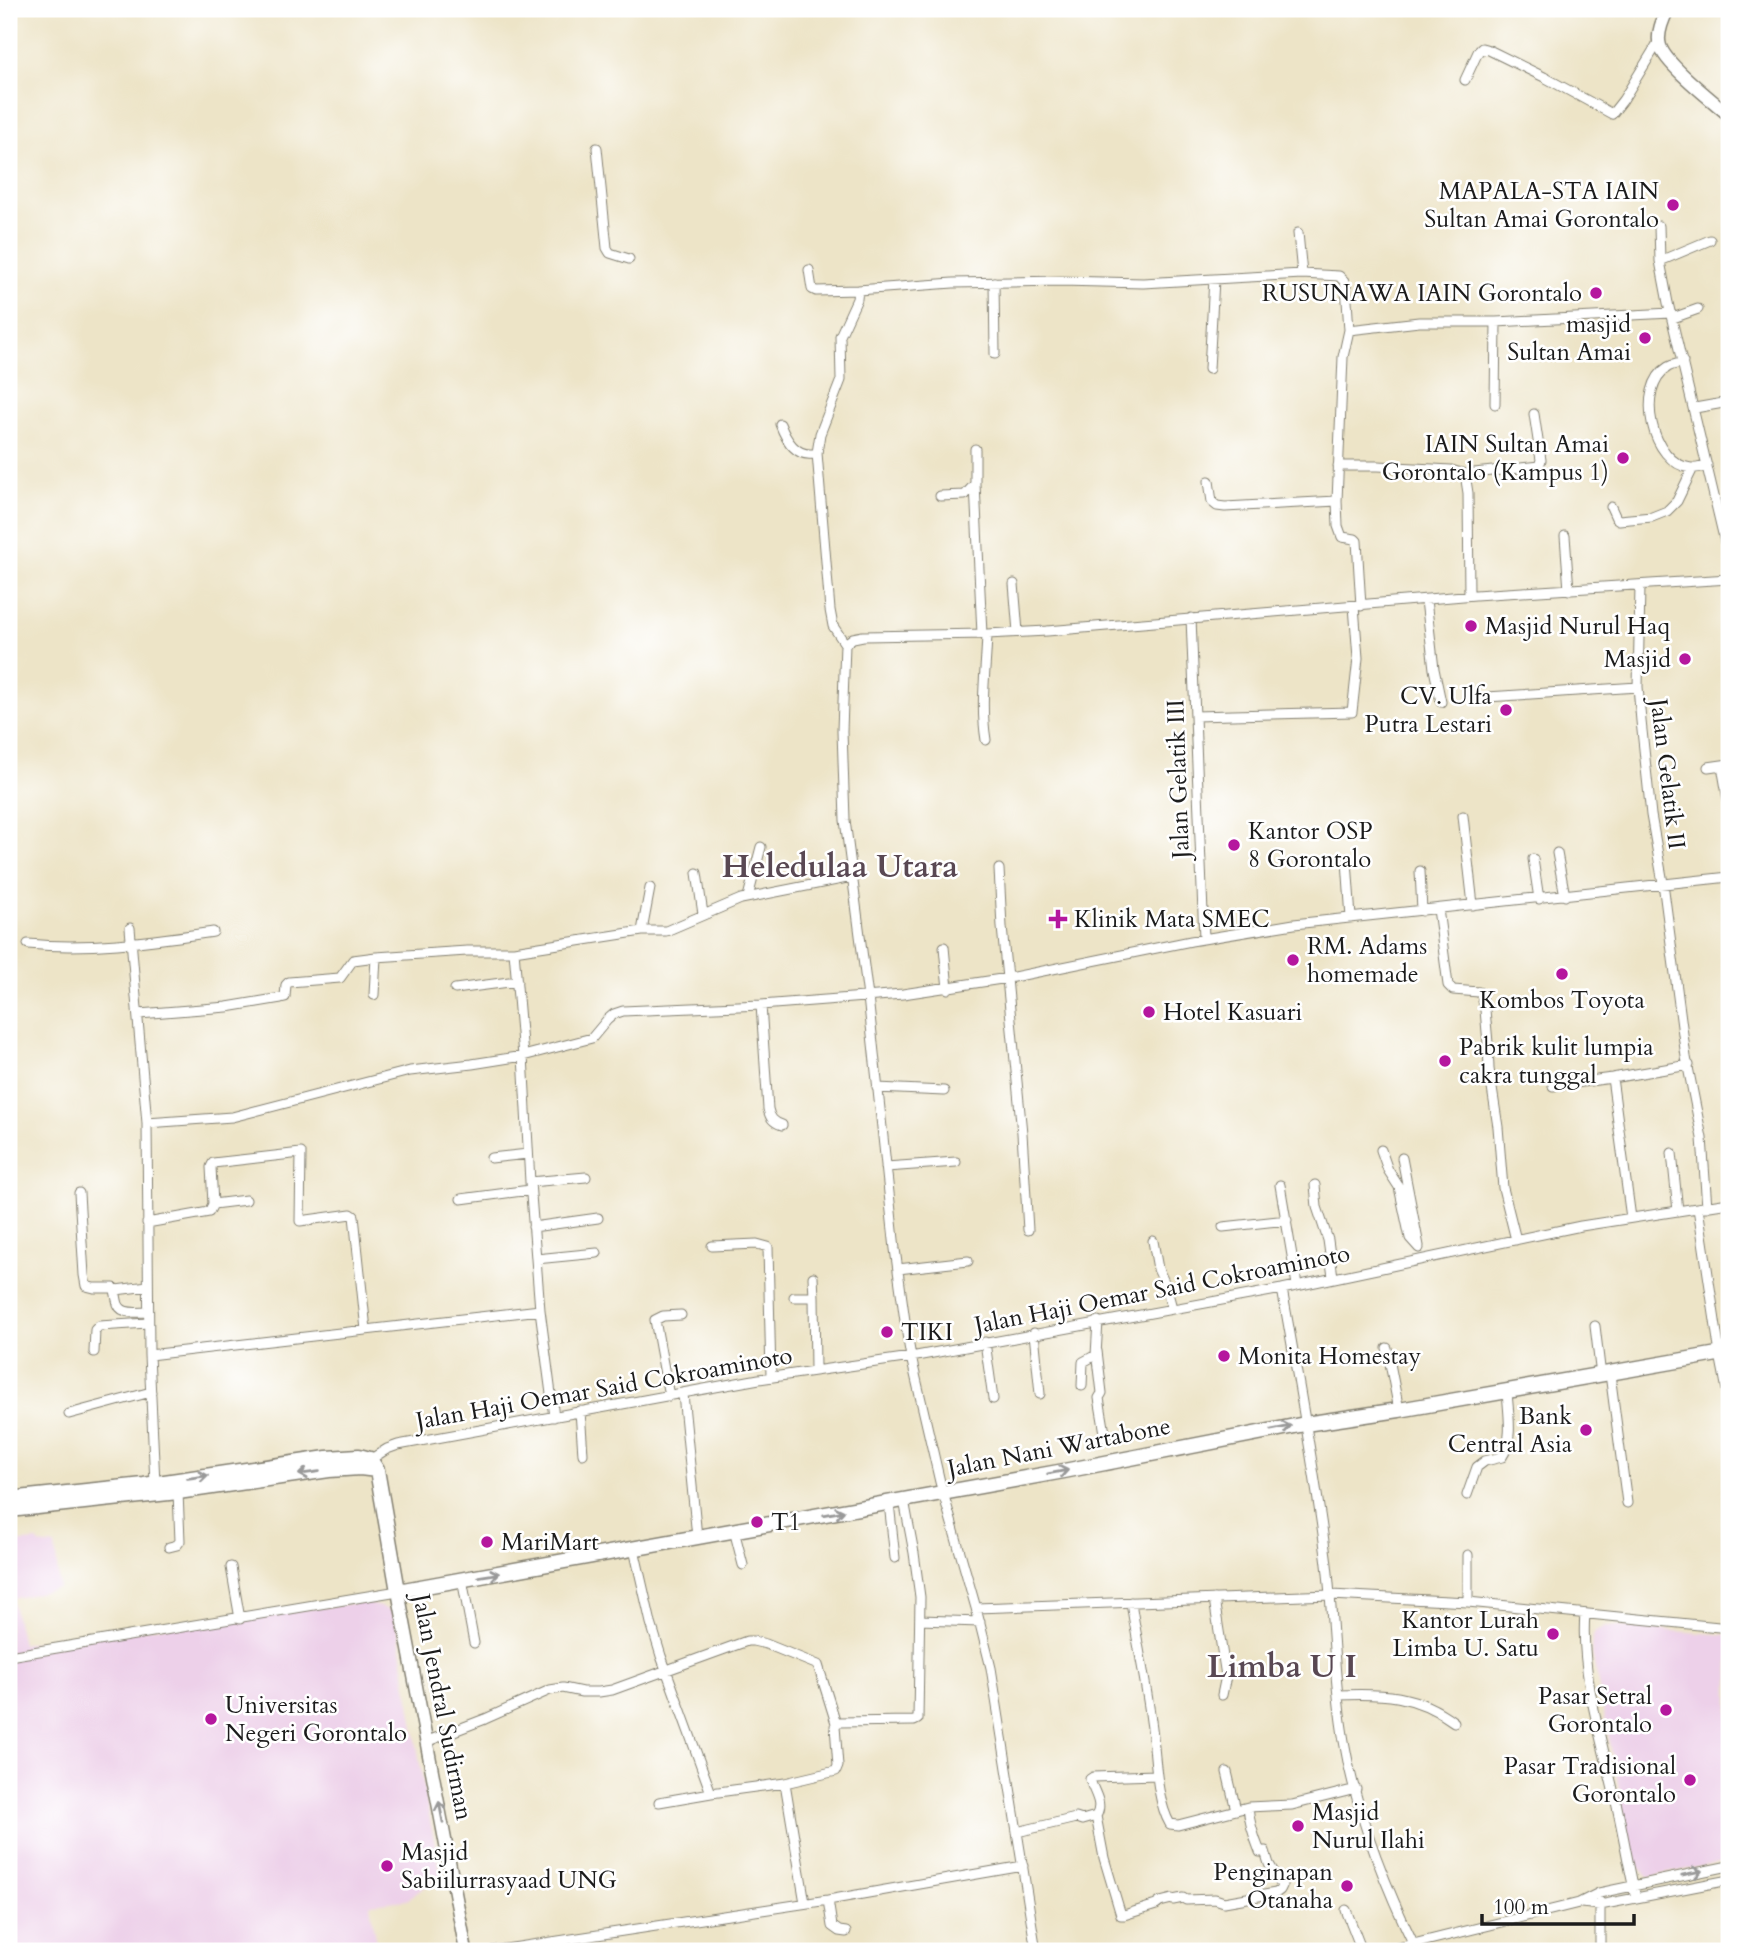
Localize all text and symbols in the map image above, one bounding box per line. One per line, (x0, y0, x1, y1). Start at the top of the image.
place label: MAPALA-STA IAIN Sultan Amai Gorontalo (1424, 175, 1660, 236)
marker: MAPALA-STA IAIN Sultan Amai Gorontalo (1665, 197, 1681, 213)
place label: RUSUNAWA IAIN Gorontalo (1262, 277, 1582, 310)
marker: RUSUNAWA IAIN Gorontalo (1588, 285, 1604, 301)
place label: masjid Sultan Amai (1507, 308, 1631, 369)
marker: masjid Sultan Amai (1637, 330, 1653, 346)
place label: IAIN Sultan Amai Gorontalo (Kampus 1) (1382, 428, 1609, 489)
marker: IAIN Sultan Amai Gorontalo (Kampus 1) (1615, 450, 1631, 466)
place label: Masjid Nurul Haq (1485, 610, 1670, 643)
marker: Masjid Nurul Haq (1463, 618, 1479, 634)
place label: Masjid (1604, 643, 1671, 676)
marker: Masjid (1677, 651, 1693, 667)
place label: CV. Ulfa Putra Lestari (1365, 680, 1493, 741)
street label: Jalan Gelatik II (1642, 694, 1693, 851)
street label: Jalan Gelatik III (1159, 699, 1198, 862)
marker: CV. Ulfa Putra Lestari (1498, 702, 1514, 718)
place label: Kantor OSP 8 Gorontalo (1248, 815, 1373, 876)
marker: Kantor OSP 8 Gorontalo (1226, 837, 1242, 853)
district label: Heledulaa Utara (722, 845, 958, 889)
place label: Klinik Mata SMEC (1074, 903, 1270, 936)
marker: Klinik Mata SMEC (1048, 909, 1068, 929)
place label: RM. Adams homemade (1307, 930, 1427, 991)
marker: RM. Adams homemade (1285, 952, 1301, 968)
marker: Kombos Toyota (1554, 966, 1570, 982)
place label: Kombos Toyota (1479, 984, 1645, 1017)
place label: Hotel Kasuari (1163, 996, 1303, 1029)
marker: Hotel Kasuari (1141, 1004, 1157, 1020)
place label: Pabrik kulit lumpia cakra tunggal (1459, 1031, 1654, 1092)
marker: Pabrik kulit lumpia cakra tunggal (1437, 1053, 1453, 1069)
street label: Jalan Haji Oemar Said Cokroaminoto (969, 1237, 1353, 1343)
place label: TIKI (901, 1316, 953, 1349)
marker: TIKI (879, 1324, 895, 1340)
street label: Jalan Haji Oemar Said Cokroaminoto (410, 1339, 795, 1438)
place label: Monita Homestay (1238, 1340, 1422, 1373)
marker: Monita Homestay (1216, 1348, 1232, 1364)
place label: Bank Central Asia (1448, 1400, 1573, 1461)
street label: Jalan Nani Wartabone (942, 1410, 1174, 1486)
one-way arrow (1269, 1421, 1292, 1435)
marker: Bank Central Asia (1578, 1422, 1594, 1438)
one-way arrow (1046, 1464, 1069, 1478)
one-way arrow (298, 1467, 321, 1480)
one-way arrow (186, 1470, 209, 1483)
place label: T1 (771, 1506, 801, 1539)
one-way arrow (822, 1506, 845, 1519)
marker: T1 (749, 1514, 765, 1530)
place label: MariMart (501, 1526, 599, 1559)
marker: MariMart (479, 1534, 495, 1550)
one-way arrow (477, 1568, 500, 1581)
street label: Jalan Jendral Sudirman (404, 1588, 481, 1823)
place label: Kantor Lurah Limba U. Satu (1392, 1604, 1539, 1665)
marker: Kantor Lurah Limba U. Satu (1545, 1626, 1561, 1642)
district label: Limba U I (1207, 1645, 1357, 1689)
place label: Pasar Setral Gorontalo (1538, 1680, 1652, 1741)
place label: Universitas Negeri Gorontalo (225, 1689, 407, 1750)
marker: Pasar Setral Gorontalo (1658, 1702, 1674, 1718)
marker: Universitas Negeri Gorontalo (203, 1711, 219, 1727)
place label: Pasar Tradisional Gorontalo (1504, 1750, 1676, 1811)
marker: Pasar Tradisional Gorontalo (1682, 1772, 1698, 1788)
place label: Masjid Nurul Ilahi (1312, 1796, 1425, 1857)
one-way arrow (434, 1801, 447, 1824)
marker: Masjid Nurul Ilahi (1290, 1818, 1306, 1834)
place label: Masjid Sabiilurrasyaad UNG (401, 1836, 617, 1897)
place label: Penginapan Otanaha (1213, 1856, 1334, 1917)
marker: Masjid Sabiilurrasyaad UNG (379, 1858, 395, 1874)
one-way arrow (1680, 1866, 1703, 1880)
marker: Penginapan Otanaha (1339, 1878, 1355, 1894)
scale bar (1482, 1883, 1635, 1927)
text: 100 m (1493, 1893, 1549, 1922)

